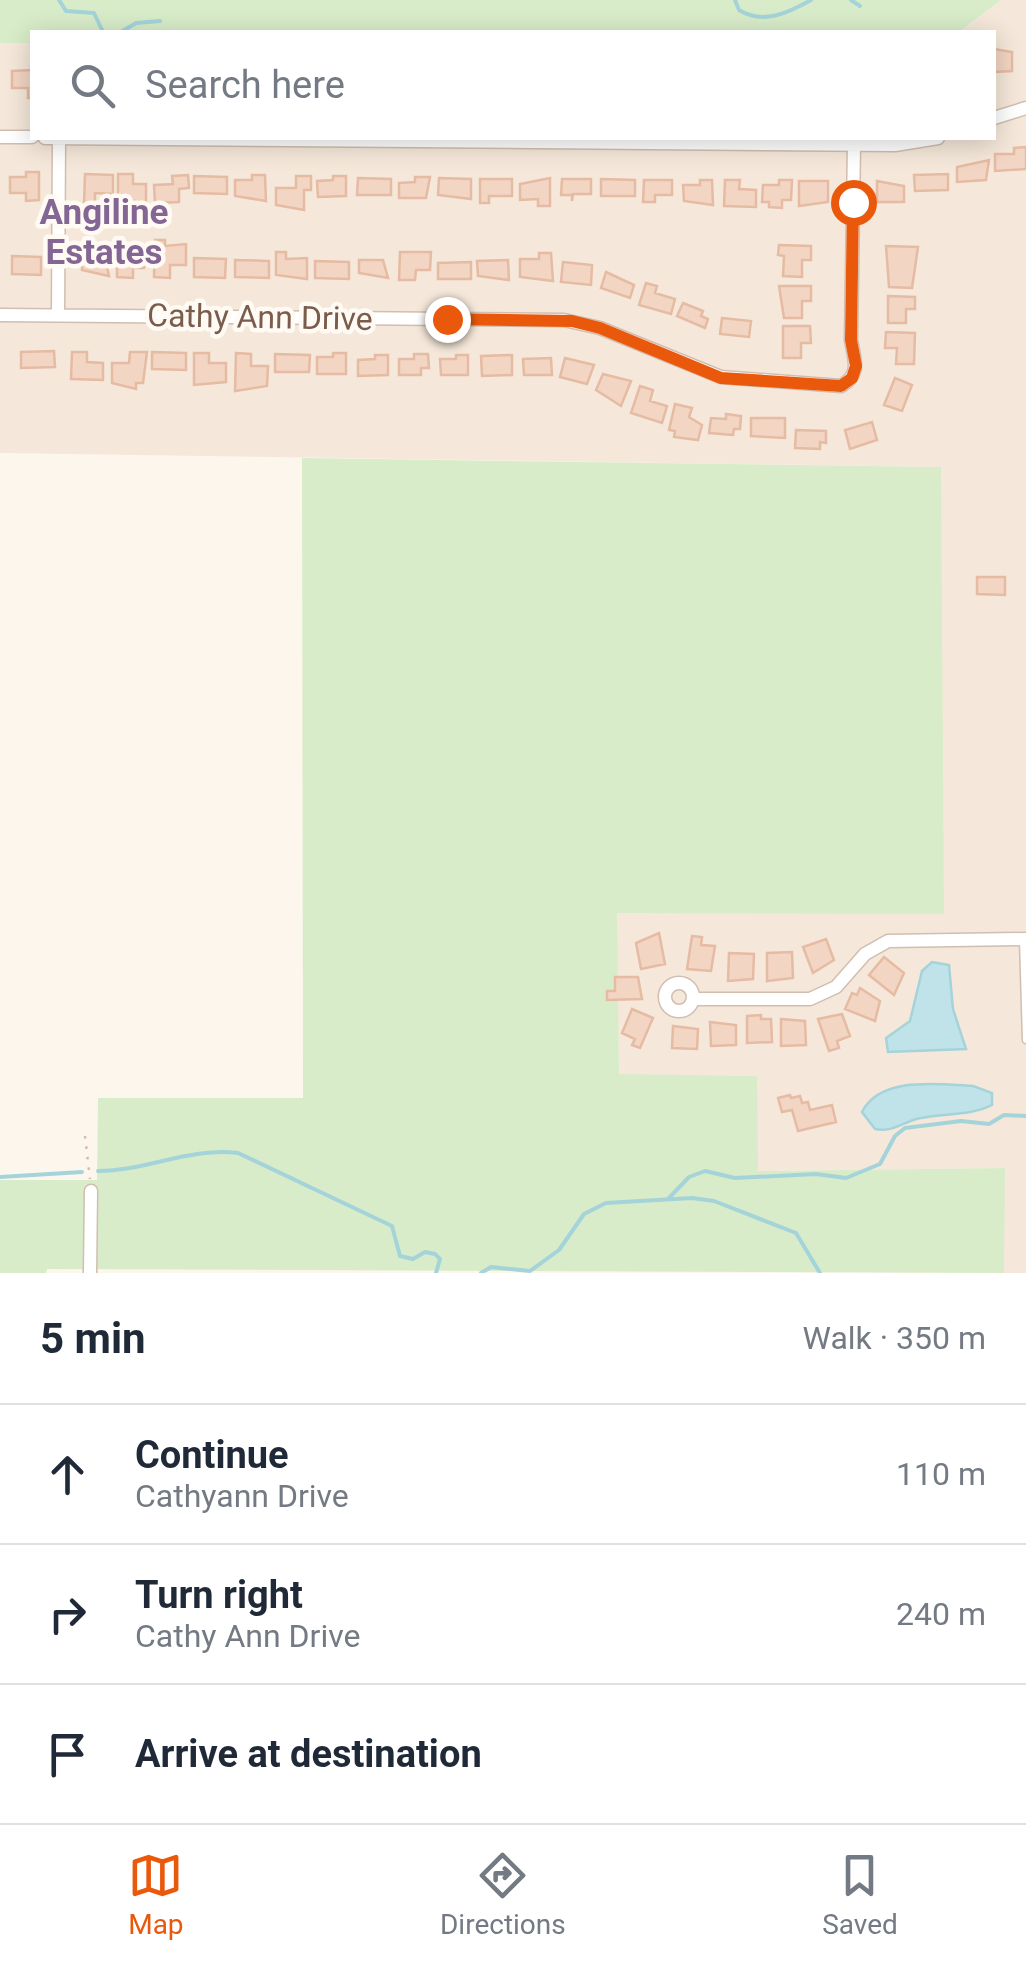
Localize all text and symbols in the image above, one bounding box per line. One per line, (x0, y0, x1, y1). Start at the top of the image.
search box (30, 30, 996, 140)
icon: search (65, 58, 120, 113)
text: Search here (145, 63, 345, 107)
route start (831, 180, 877, 226)
district label: Angiline Estates (40, 192, 169, 273)
street label: Cathy Ann Drive (147, 296, 373, 338)
route end (425, 297, 471, 343)
text: 5 min (40, 1314, 146, 1363)
text: Walk · 350 m (803, 1319, 986, 1357)
text: Continue (135, 1433, 289, 1477)
icon: ahead (40, 1447, 95, 1502)
text: 110 m (896, 1455, 986, 1493)
text: Cathyann Drive (135, 1477, 349, 1515)
text: Turn right (135, 1573, 303, 1617)
icon: right (40, 1587, 95, 1642)
text: 240 m (896, 1595, 986, 1633)
text: Cathy Ann Drive (135, 1617, 360, 1655)
icon: arrive (40, 1727, 95, 1782)
text: Arrive at destination (135, 1732, 482, 1776)
tab: Map (128, 1848, 184, 1941)
tab: Directions (440, 1848, 566, 1941)
tab: Saved (822, 1848, 898, 1941)

